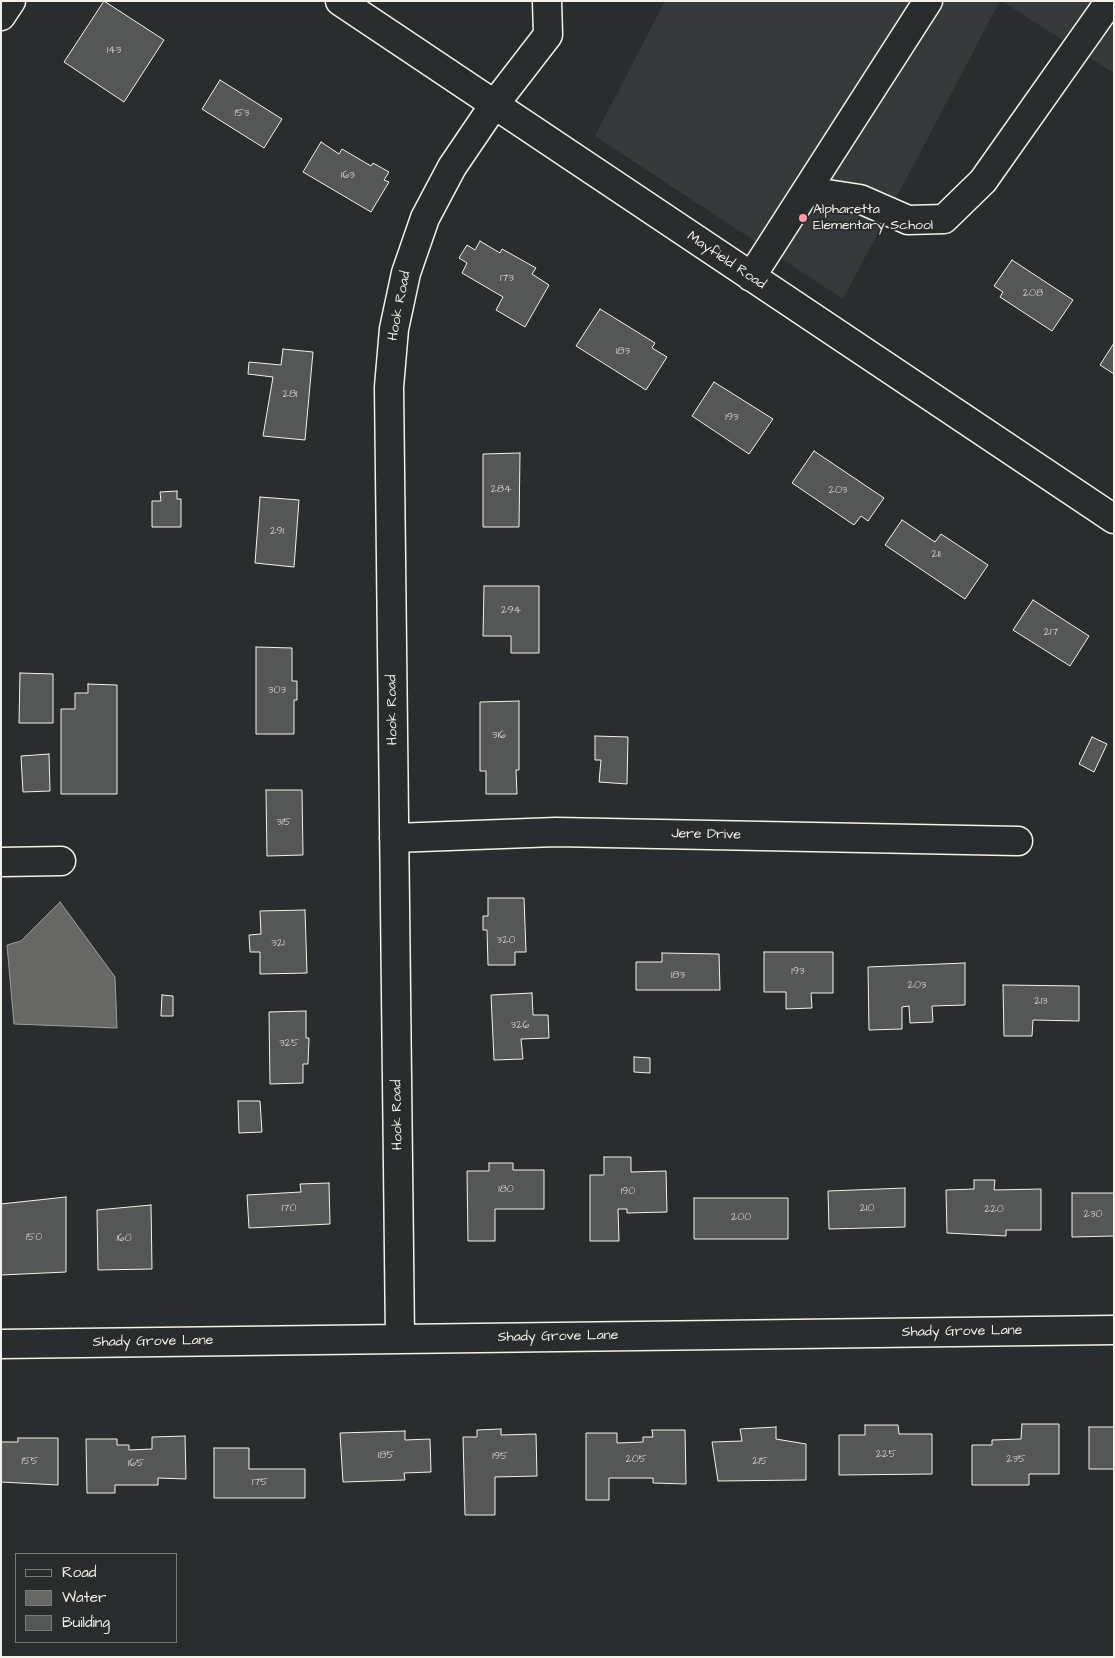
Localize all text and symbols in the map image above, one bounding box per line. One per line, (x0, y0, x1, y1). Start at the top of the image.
house number: 143 (107, 44, 121, 58)
house number: 153 (235, 107, 249, 121)
house number: 163 (341, 169, 355, 183)
place label: Alpharetta Elementary School (813, 202, 933, 234)
marker: Alpharetta Elementary School (797, 212, 809, 224)
street label: Mayfield Road (683, 228, 769, 294)
street label: Hook Road (385, 270, 415, 342)
house number: 173 (500, 272, 514, 286)
house number: 208 (1023, 287, 1043, 301)
house number: 183 (616, 345, 630, 359)
house number: 281 (283, 388, 297, 402)
house number: 193 (725, 411, 739, 425)
house number: 284 (491, 483, 511, 497)
house number: 203 (829, 484, 847, 498)
house number: 291 (270, 525, 284, 539)
house number: 211 (931, 548, 941, 562)
house number: 294 (501, 604, 521, 618)
house number: 217 (1044, 626, 1058, 640)
street label: Hook Road (384, 675, 402, 745)
house number: 303 (268, 684, 286, 698)
house number: 316 (492, 729, 506, 743)
house number: 315 (277, 816, 291, 830)
street label: Jere Drive (671, 826, 741, 844)
house number: 320 (497, 934, 515, 948)
house number: 321 (271, 937, 285, 951)
house number: 193 (791, 965, 805, 979)
house number: 183 (671, 969, 685, 983)
house number: 203 (908, 979, 926, 993)
house number: 213 (1034, 995, 1048, 1009)
house number: 326 (511, 1019, 529, 1033)
house number: 325 (279, 1037, 299, 1051)
street label: Hook Road (389, 1080, 407, 1150)
house number: 180 (498, 1183, 514, 1197)
house number: 190 (621, 1185, 635, 1199)
house number: 170 (281, 1202, 297, 1216)
house number: 210 (860, 1202, 874, 1216)
house number: 220 (984, 1203, 1004, 1217)
house number: 230 (1084, 1208, 1102, 1222)
house number: 200 (731, 1211, 751, 1225)
house number: 150 (26, 1231, 42, 1245)
house number: 160 (116, 1232, 132, 1246)
street label: Shady Grove Lane (902, 1323, 1022, 1341)
street label: Shady Grove Lane (498, 1328, 618, 1346)
street label: Shady Grove Lane (93, 1333, 213, 1351)
house number: 225 (876, 1448, 896, 1462)
house number: 185 (378, 1449, 394, 1463)
house number: 195 (492, 1450, 508, 1464)
house number: 205 (625, 1453, 647, 1467)
house number: 235 (1006, 1453, 1026, 1467)
house number: 155 (22, 1455, 38, 1469)
house number: 215 (752, 1455, 768, 1469)
house number: 165 (128, 1457, 144, 1471)
house number: 175 (252, 1476, 268, 1490)
legend (15, 1553, 178, 1643)
text: Road (62, 1562, 96, 1583)
text: Water (62, 1587, 106, 1608)
text: Building (62, 1612, 110, 1633)

